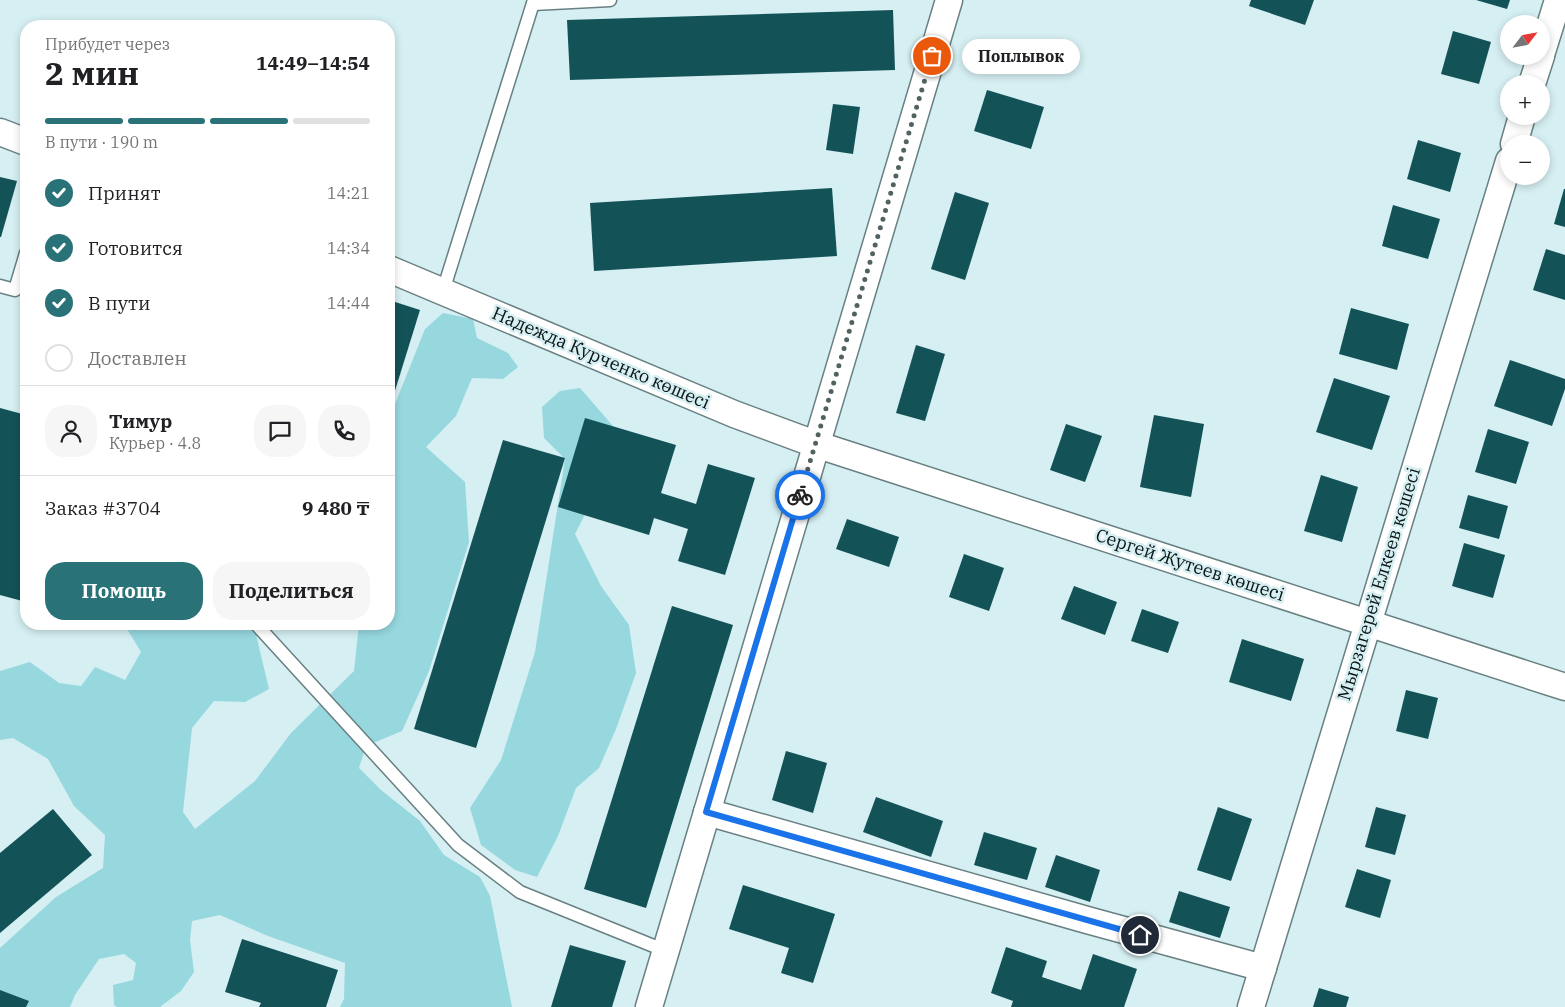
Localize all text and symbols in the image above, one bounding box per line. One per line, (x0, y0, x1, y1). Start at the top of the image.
north arrow (1500, 15, 1550, 65)
map controls (1500, 15, 1550, 185)
text: Прибудет через (45, 34, 170, 54)
pin (911, 35, 953, 77)
callout: Поплывок (962, 38, 1080, 74)
icon: bag (918, 42, 946, 70)
text: Поплывок (978, 46, 1064, 66)
text: 14:49–14:54 (256, 51, 370, 75)
text: 2 мин (45, 52, 139, 94)
button: + (1500, 75, 1550, 125)
text: В пути · 190 m (45, 132, 158, 152)
button: − (1500, 135, 1550, 185)
icon: check (45, 179, 73, 207)
text: Принят (88, 181, 161, 205)
text: 14:21 (327, 183, 370, 203)
icon: check (45, 234, 73, 262)
text: Готовится (88, 236, 183, 260)
text: 14:34 (327, 238, 370, 258)
icon: check (45, 289, 73, 317)
text: В пути (88, 291, 150, 315)
text: 14:44 (327, 293, 370, 313)
street label: Надежда Курченко көшесі (489, 301, 714, 414)
text: Доставлен (88, 346, 187, 370)
button: person (45, 405, 97, 457)
button: chat (254, 405, 306, 457)
button: phone (318, 405, 370, 457)
text: Тимур (109, 409, 172, 433)
text: Курьер · 4.8 (109, 433, 201, 453)
street label: Мырзагерей Елкеев көшесі (1332, 464, 1425, 703)
courier (775, 470, 825, 520)
icon: bike (786, 481, 814, 509)
text: Заказ #3704 (45, 496, 161, 520)
text: 9 480 ₸ (302, 496, 370, 520)
street label: Сергей Жутеев көшесі (1093, 523, 1288, 606)
button: Помощь (45, 562, 203, 620)
button: Поделиться (213, 562, 370, 620)
pin (1119, 914, 1161, 956)
icon: home (1126, 921, 1154, 949)

